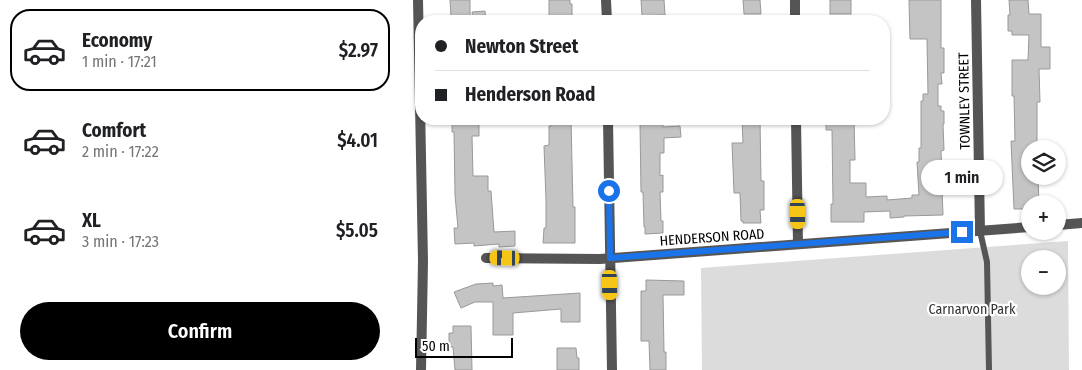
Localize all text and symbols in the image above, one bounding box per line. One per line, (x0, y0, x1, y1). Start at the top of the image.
icon: car (22, 28, 67, 73)
text: Economy (82, 29, 152, 52)
text: Newton Street (465, 35, 578, 58)
text: $2.97 (339, 39, 378, 62)
text: 1 min · 17:21 (82, 52, 157, 71)
street label: TOWNLEY STREET (955, 52, 974, 150)
text: Henderson Road (465, 83, 595, 106)
icon: car (22, 118, 67, 163)
text: Comfort (82, 119, 146, 142)
text: $4.01 (337, 129, 378, 152)
map controls (1021, 140, 1066, 295)
button: layers (1021, 140, 1066, 185)
text: 2 min · 17:22 (82, 142, 159, 161)
callout: 1 min (921, 160, 1003, 194)
text: 1 min (945, 168, 979, 187)
route start (598, 180, 620, 202)
button: + (1021, 195, 1066, 240)
car (790, 199, 805, 229)
icon: car (22, 208, 67, 253)
text: XL (82, 209, 101, 232)
text: $5.05 (336, 219, 378, 242)
route end (951, 221, 973, 243)
street label: HENDERSON ROAD (659, 225, 765, 250)
text: 3 min · 17:23 (82, 232, 159, 251)
car (489, 250, 520, 266)
button: − (1021, 250, 1066, 295)
car (602, 270, 617, 300)
park label: Carnarvon Park (929, 301, 1016, 318)
button: Confirm (20, 302, 380, 360)
scale bar (415, 335, 512, 358)
text: 50 m (422, 338, 450, 355)

